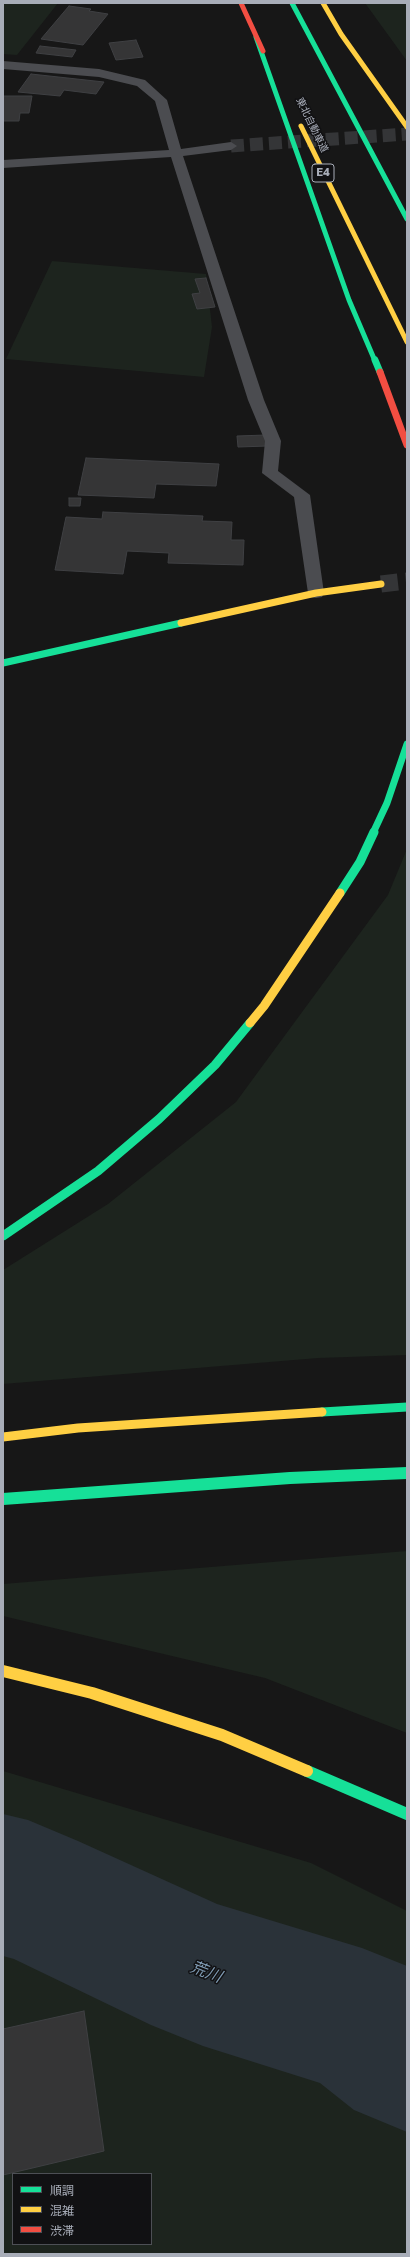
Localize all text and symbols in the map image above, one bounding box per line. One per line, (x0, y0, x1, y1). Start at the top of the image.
street label: 東北自動車道 (293, 95, 331, 155)
road number: E4 (312, 164, 334, 182)
water label: 荒川 (188, 1957, 224, 1987)
legend (12, 2173, 152, 2245)
text: 順調 (50, 2183, 74, 2198)
text: 混雑 (50, 2203, 74, 2218)
text: 渋滞 (50, 2223, 74, 2238)

